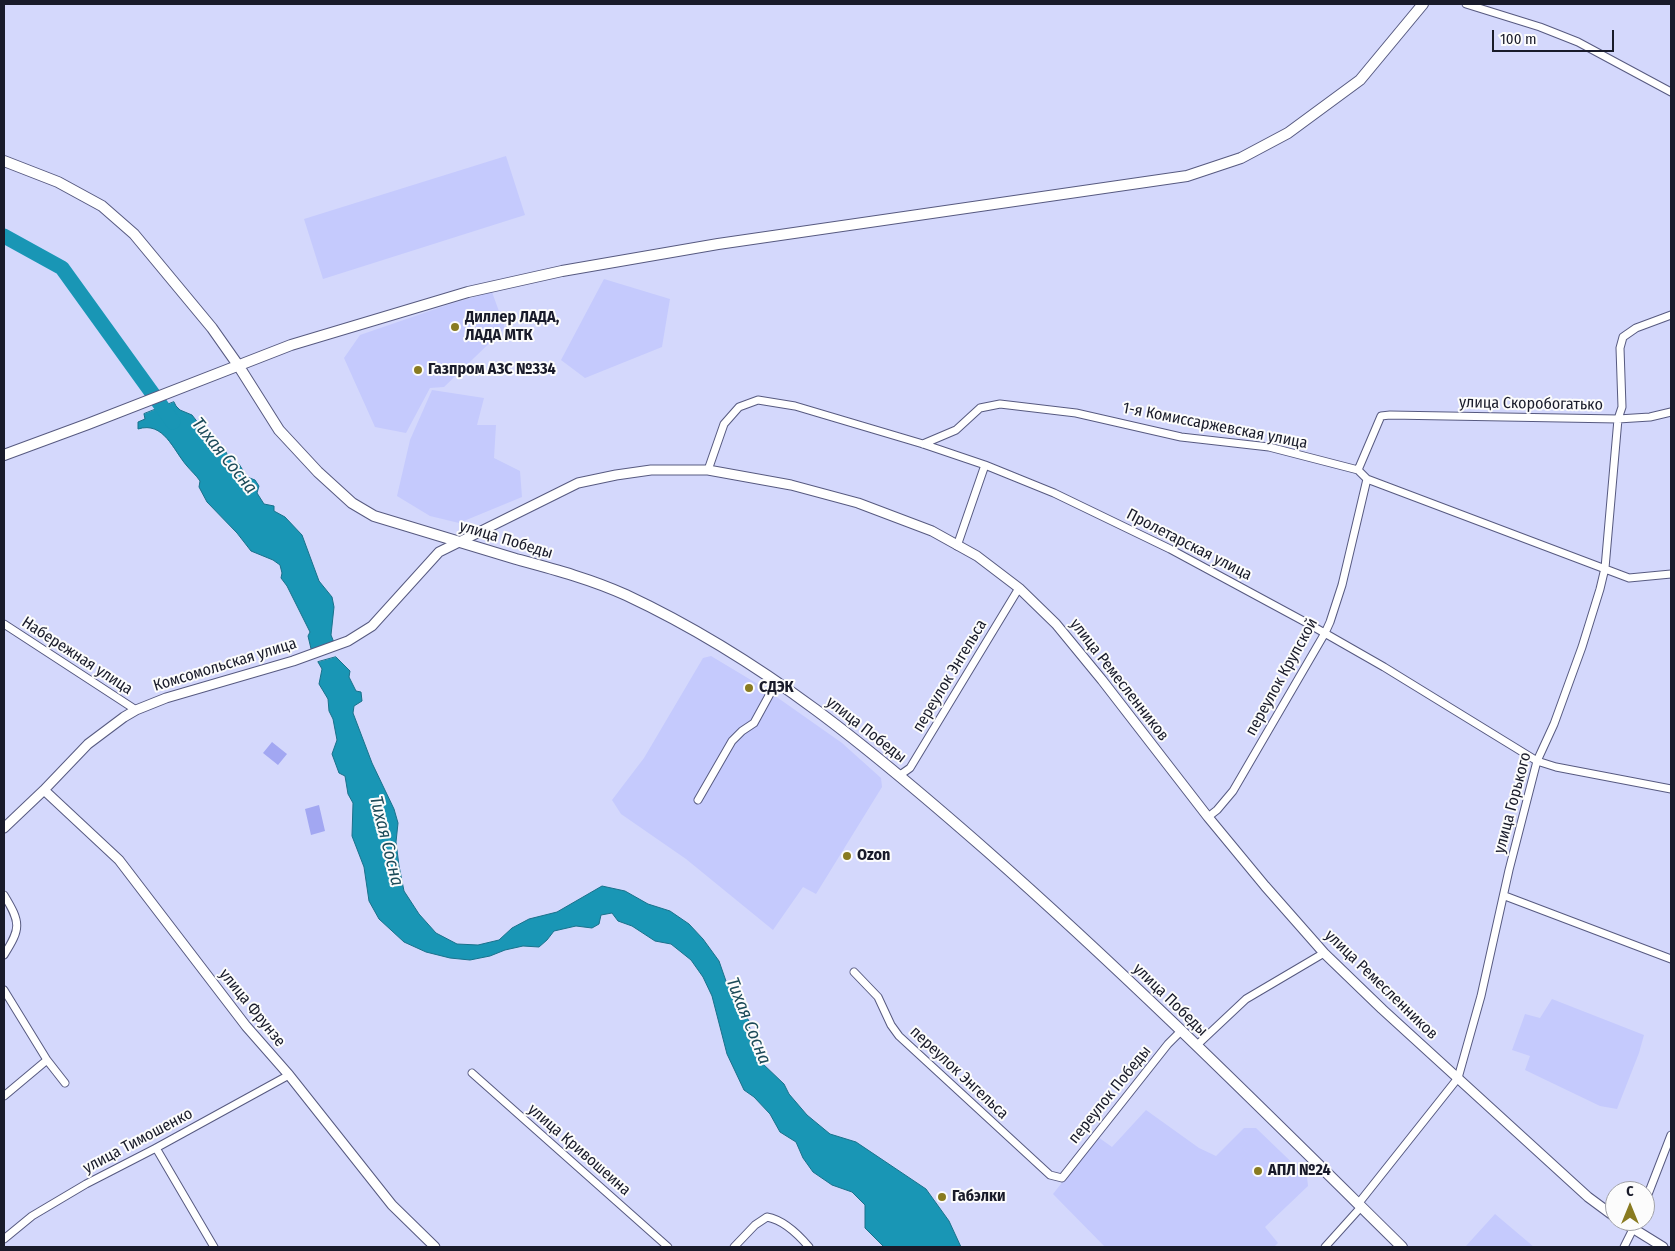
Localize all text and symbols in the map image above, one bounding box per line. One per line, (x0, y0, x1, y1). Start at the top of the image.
scale bar (1495, 20, 1618, 52)
text: 100 m (1500, 30, 1537, 48)
place label: Диллер ЛАДА, ЛАДА МТК (465, 308, 559, 346)
marker: Диллер ЛАДА, ЛАДА МТК (449, 321, 461, 333)
place label: Газпром АЗС №334 (428, 360, 556, 380)
marker: Газпром АЗС №334 (412, 364, 424, 376)
street label: улица Скоробогатько (1459, 393, 1603, 415)
street label: 1-я Комиссаржевская улица (1121, 399, 1309, 453)
water label: Тихая Сосна (187, 414, 261, 498)
street label: Пролетарская улица (1123, 505, 1255, 585)
street label: улица Победы (457, 517, 555, 563)
street label: Набережная улица (18, 613, 136, 699)
street label: улица Ремесленников (1065, 615, 1173, 745)
street label: переулок Крупской (1242, 615, 1322, 739)
street label: переулок Энгельса (909, 616, 991, 736)
street label: Комсомольская улица (151, 634, 299, 696)
place label: СДЭК (759, 678, 794, 698)
marker: СДЭК (743, 682, 755, 694)
street label: улица Победы (822, 693, 910, 767)
street label: улица Горького (1490, 750, 1536, 856)
water label: Тихая Сосна (364, 794, 408, 888)
place label: Ozon (857, 846, 890, 866)
marker: Ozon (841, 850, 853, 862)
street label: улица Ремесленников (1320, 926, 1442, 1044)
street label: улица Победы (1129, 960, 1211, 1040)
street label: улица Фрунзе (215, 965, 289, 1051)
water label: Тихая Сосна (721, 974, 775, 1068)
street label: переулок Энгельса (906, 1022, 1012, 1124)
street label: переулок Победы (1065, 1042, 1155, 1148)
street label: улица Кривошеина (524, 1100, 634, 1200)
street label: улица Тимошенко (80, 1104, 196, 1178)
place label: АПЛ №24 (1268, 1161, 1331, 1181)
marker: АПЛ №24 (1252, 1165, 1264, 1177)
north arrow (1605, 1181, 1655, 1231)
text: С (1626, 1183, 1634, 1200)
place label: Габэлки (952, 1187, 1005, 1207)
marker: Габэлки (936, 1191, 948, 1203)

